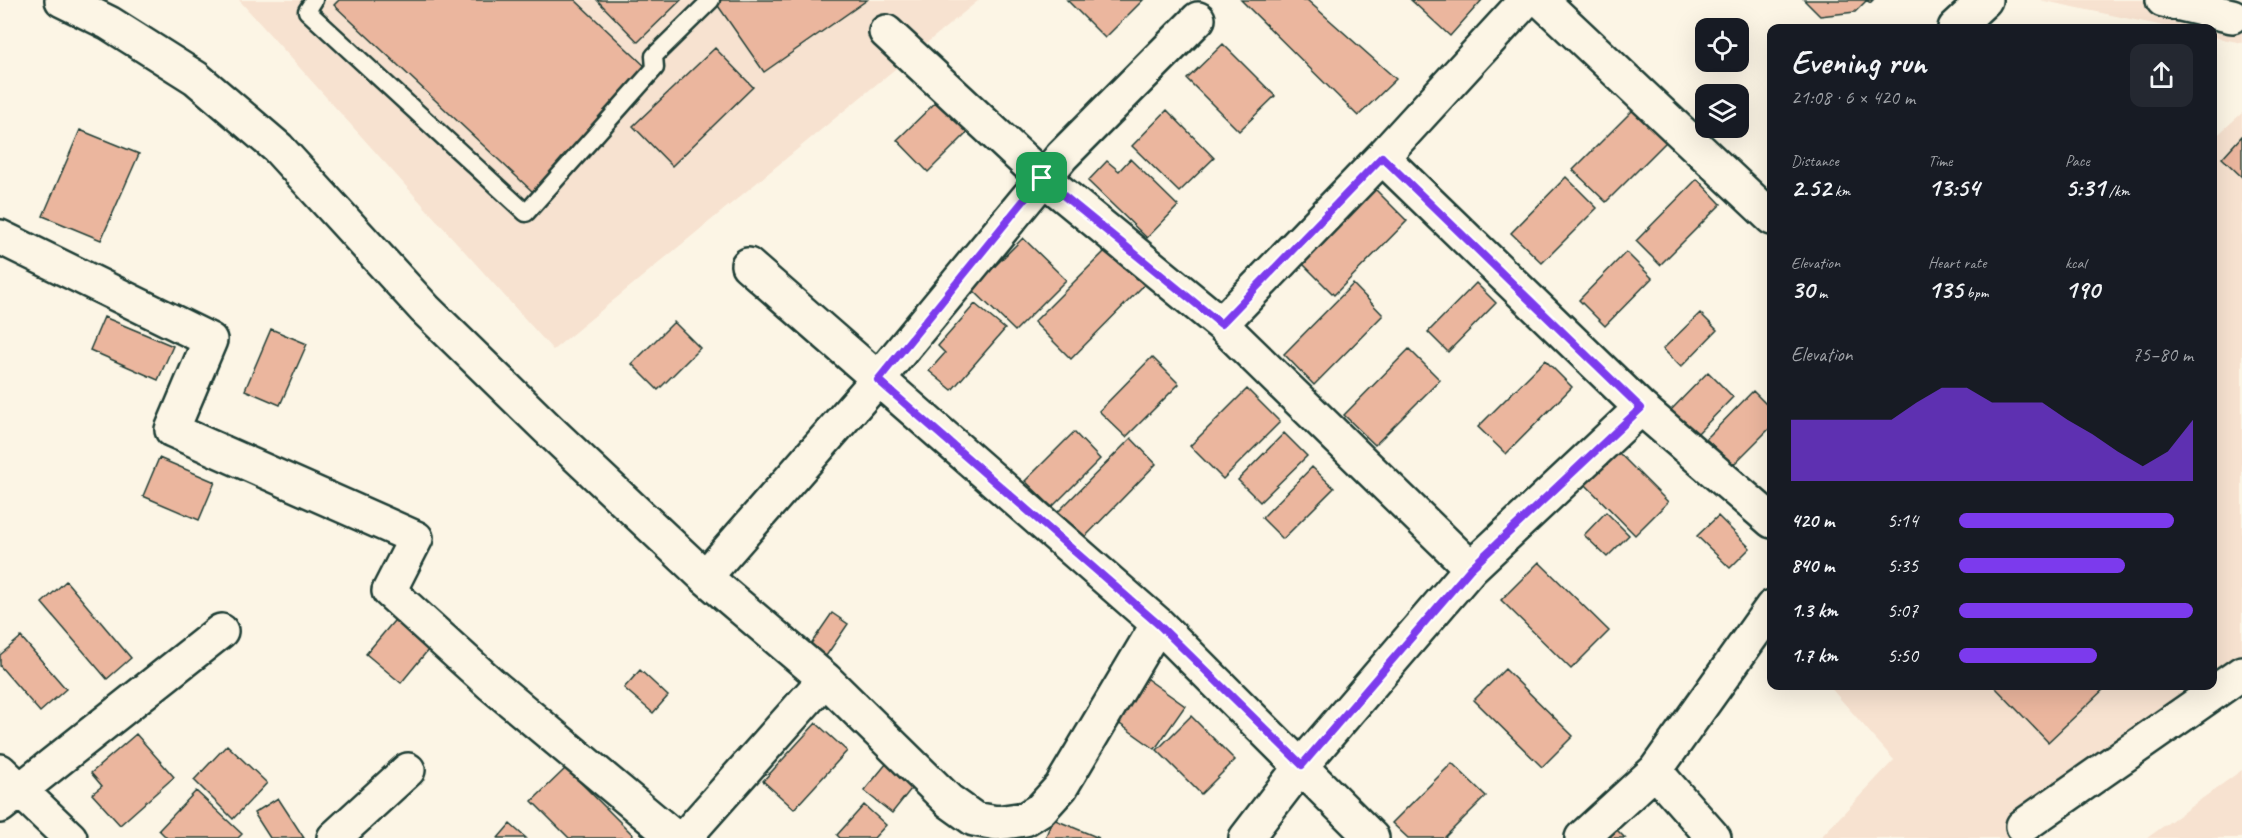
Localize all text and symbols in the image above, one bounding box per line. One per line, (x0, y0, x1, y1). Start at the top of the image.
map controls (1695, 18, 1749, 138)
button: locate (1695, 18, 1749, 72)
text: Evening run (1791, 41, 1926, 83)
button: share (2130, 44, 2193, 107)
button: layers (1695, 84, 1749, 138)
text: 21:08 · 6 × 420 m (1791, 85, 1915, 110)
text: Distance (1791, 151, 1839, 171)
text: Time (1928, 151, 1952, 171)
text: Pace (2065, 151, 2090, 171)
pin (1016, 152, 1067, 203)
icon: arrive (1025, 161, 1058, 194)
text: 2.52 (1791, 171, 1831, 204)
text: 13:54 (1928, 171, 1980, 204)
text: 5:31 (2065, 171, 2105, 204)
text: km (1831, 181, 1850, 201)
text: /km (2105, 181, 2130, 201)
text: Elevation (1791, 253, 1840, 273)
text: Heart rate (1928, 253, 1986, 273)
text: kcal (2065, 253, 2086, 273)
text: 30 (1791, 273, 1814, 306)
text: 135 (1928, 273, 1963, 306)
text: 190 (2065, 273, 2100, 306)
text: m (1814, 283, 1827, 303)
text: bpm (1963, 283, 1989, 303)
text: Elevation (1791, 342, 1853, 367)
text: 75–80 m (2132, 342, 2193, 367)
text: 420 m (1791, 508, 1834, 533)
text: 5:14 (1887, 508, 1918, 533)
text: 840 m (1791, 553, 1834, 578)
text: 5:35 (1887, 553, 1918, 578)
text: 1.3 km (1791, 598, 1838, 623)
text: 5:07 (1887, 598, 1918, 623)
text: 1.7 km (1791, 643, 1837, 668)
text: 5:50 (1887, 643, 1918, 668)

